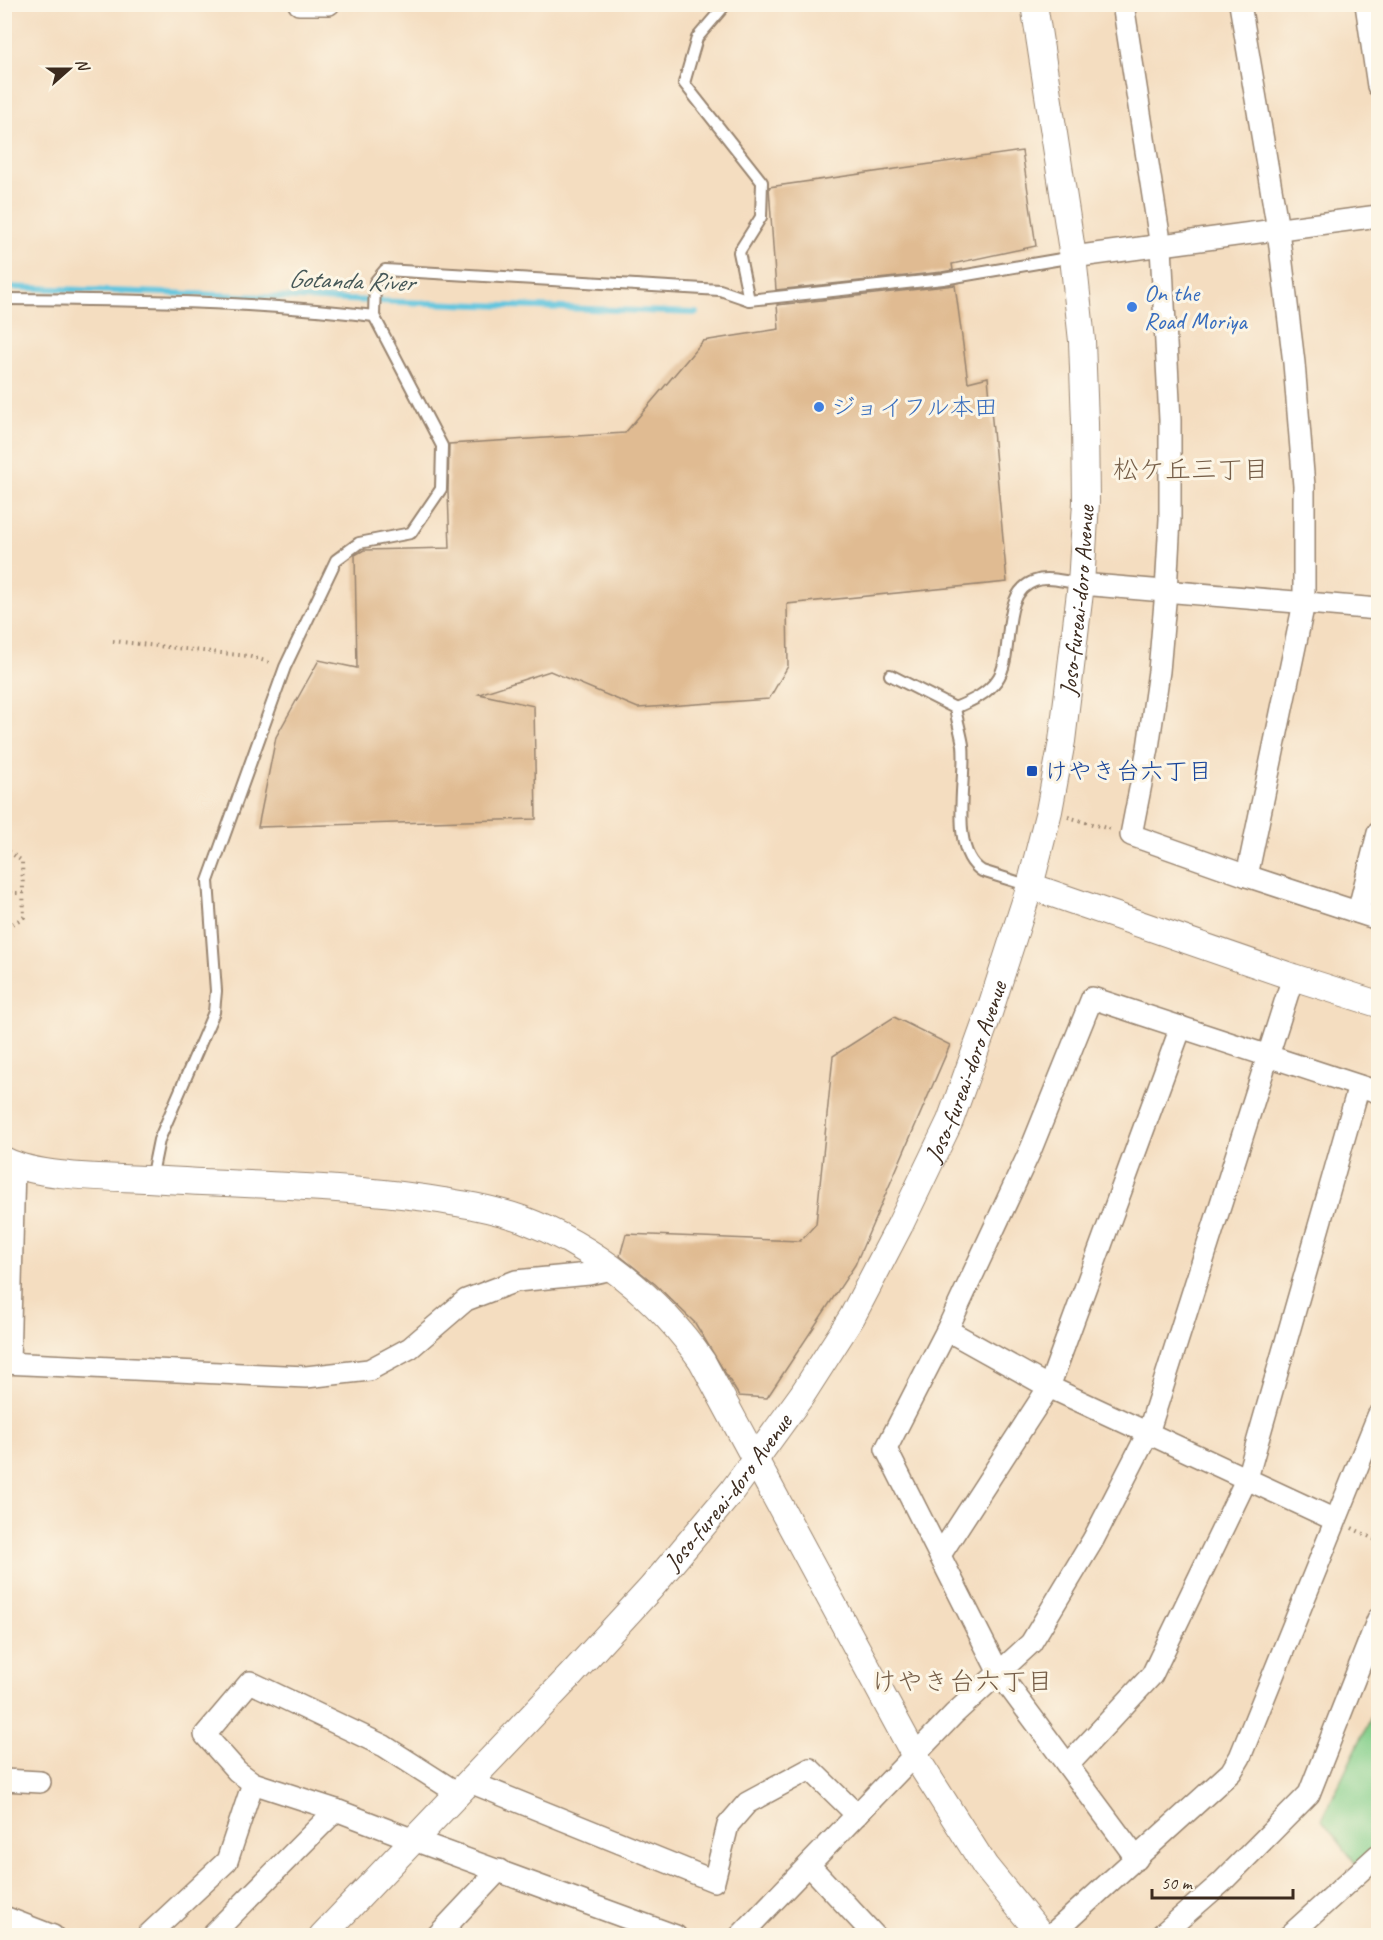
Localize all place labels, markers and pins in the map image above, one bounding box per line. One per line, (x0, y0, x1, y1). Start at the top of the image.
place label: On the Road Moriya (1144, 278, 1248, 336)
marker: On the Road Moriya (1125, 300, 1139, 314)
place label: ジョイフル本田 (831, 392, 998, 422)
marker: ジョイフル本田 (812, 400, 826, 414)
place label: けやき台六丁目 (1044, 756, 1212, 786)
marker: けやき台六丁目 (1025, 764, 1039, 778)

